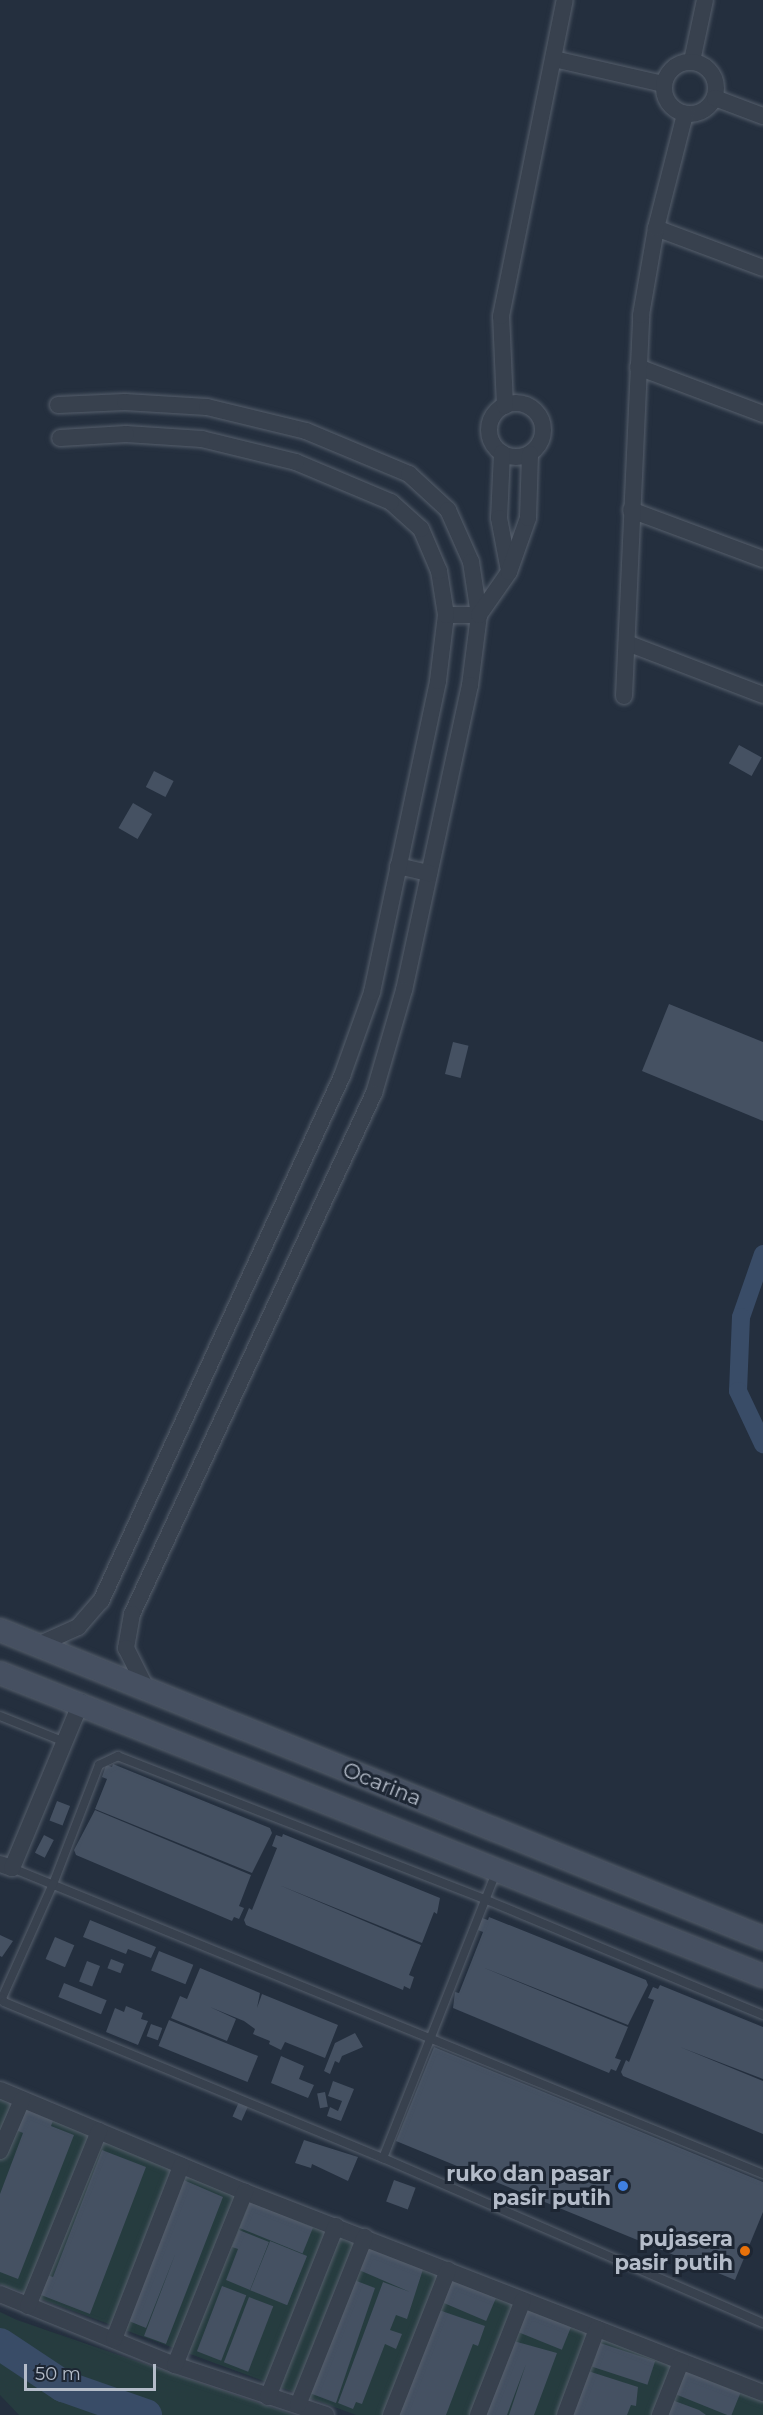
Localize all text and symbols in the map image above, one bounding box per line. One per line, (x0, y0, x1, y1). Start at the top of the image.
street label: Ocarina (339, 1757, 425, 1811)
place label: ruko dan pasar pasir putih (446, 2161, 611, 2211)
marker: ruko dan pasar pasir putih (616, 2179, 630, 2193)
place label: pujasera pasir putih (614, 2226, 733, 2276)
marker: pujasera pasir putih (738, 2244, 752, 2258)
scale bar (27, 2352, 159, 2390)
text: 50 m (35, 2363, 81, 2385)

